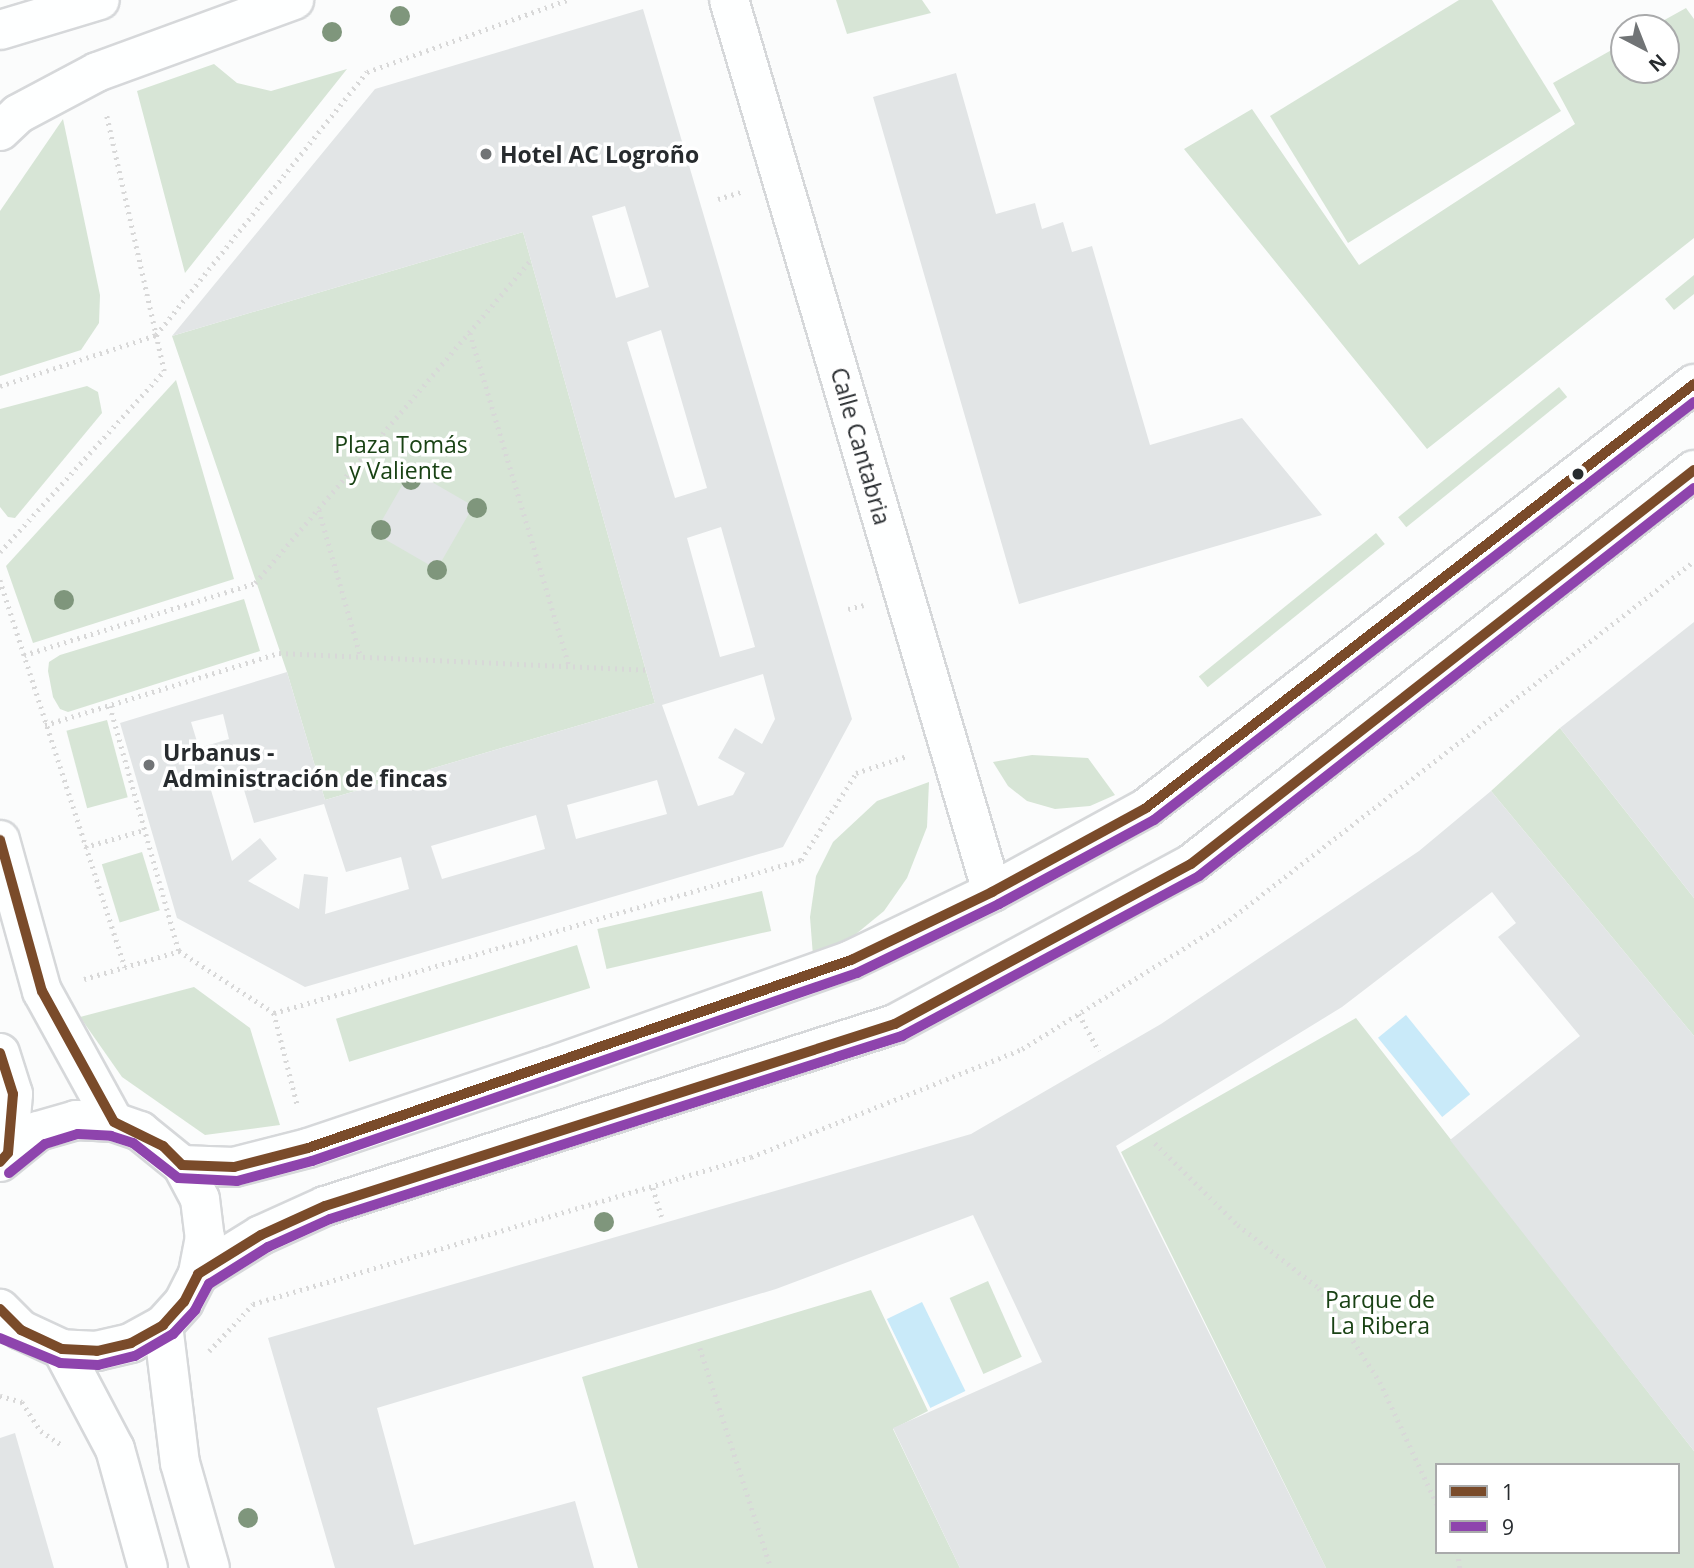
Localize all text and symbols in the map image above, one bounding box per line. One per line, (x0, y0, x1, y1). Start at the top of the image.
north arrow (1610, 14, 1680, 84)
text: N (1643, 48, 1672, 78)
place label: Hotel AC Logroño (500, 140, 699, 168)
marker: Hotel AC Logroño (478, 146, 494, 162)
street label: Calle Cantabria (825, 364, 897, 528)
park label: Plaza Tomás y Valiente (334, 430, 468, 484)
unlabelled marker (1571, 467, 1585, 481)
place label: Urbanus - Administración de fincas (163, 738, 447, 792)
marker: Urbanus - Administración de fincas (141, 757, 157, 773)
park label: Parque de La Ribera (1325, 1285, 1435, 1339)
legend (1435, 1463, 1680, 1554)
text: 1 (1502, 1478, 1514, 1506)
text: 9 (1502, 1513, 1514, 1541)

